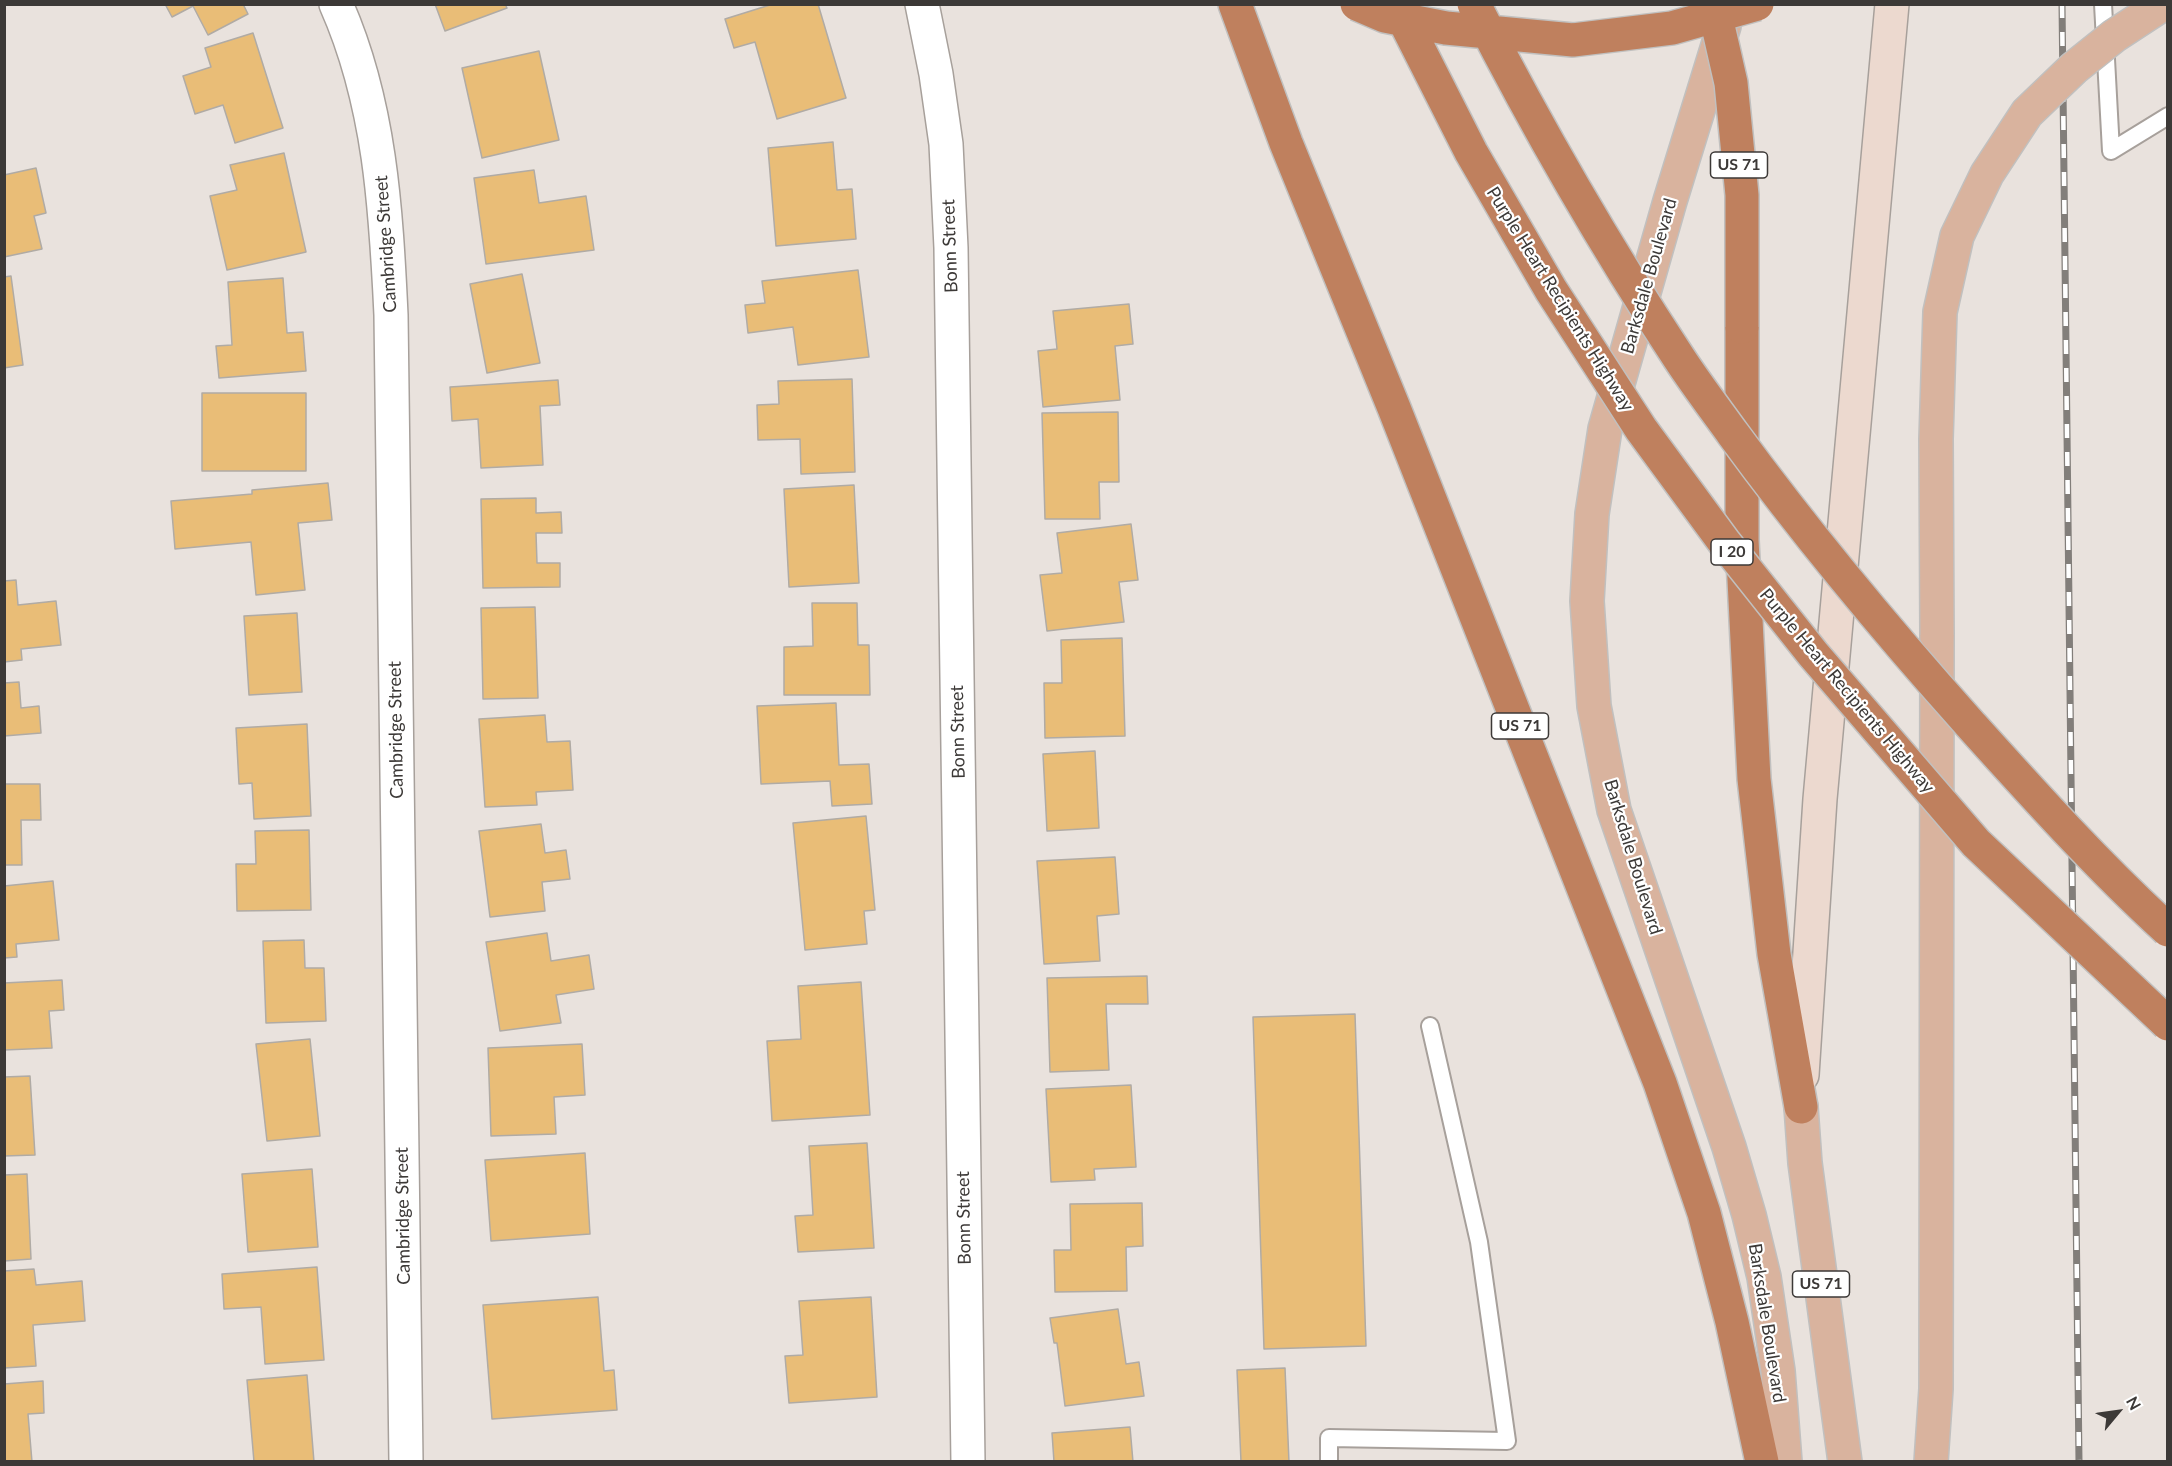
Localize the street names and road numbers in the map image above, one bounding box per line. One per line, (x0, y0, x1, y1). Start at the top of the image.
road number: US 71 (1710, 152, 1768, 178)
street label: Cambridge Street (370, 175, 402, 313)
street label: Purple Heart Recipients Highway (1482, 183, 1638, 415)
street label: Barksdale Boulevard (1616, 196, 1682, 356)
street label: Bonn Street (938, 199, 962, 293)
road number: I 20 (1711, 539, 1753, 565)
street label: Purple Heart Recipients Highway (1755, 584, 1939, 798)
street label: Cambridge Street (384, 661, 408, 799)
street label: Bonn Street (946, 685, 970, 779)
road number: US 71 (1492, 713, 1549, 739)
street label: Barksdale Boulevard (1599, 777, 1667, 937)
street label: Cambridge Street (391, 1147, 415, 1285)
street label: Bonn Street (952, 1171, 976, 1265)
street label: Barksdale Boulevard (1744, 1242, 1790, 1404)
road number: US 71 (1792, 1271, 1850, 1297)

